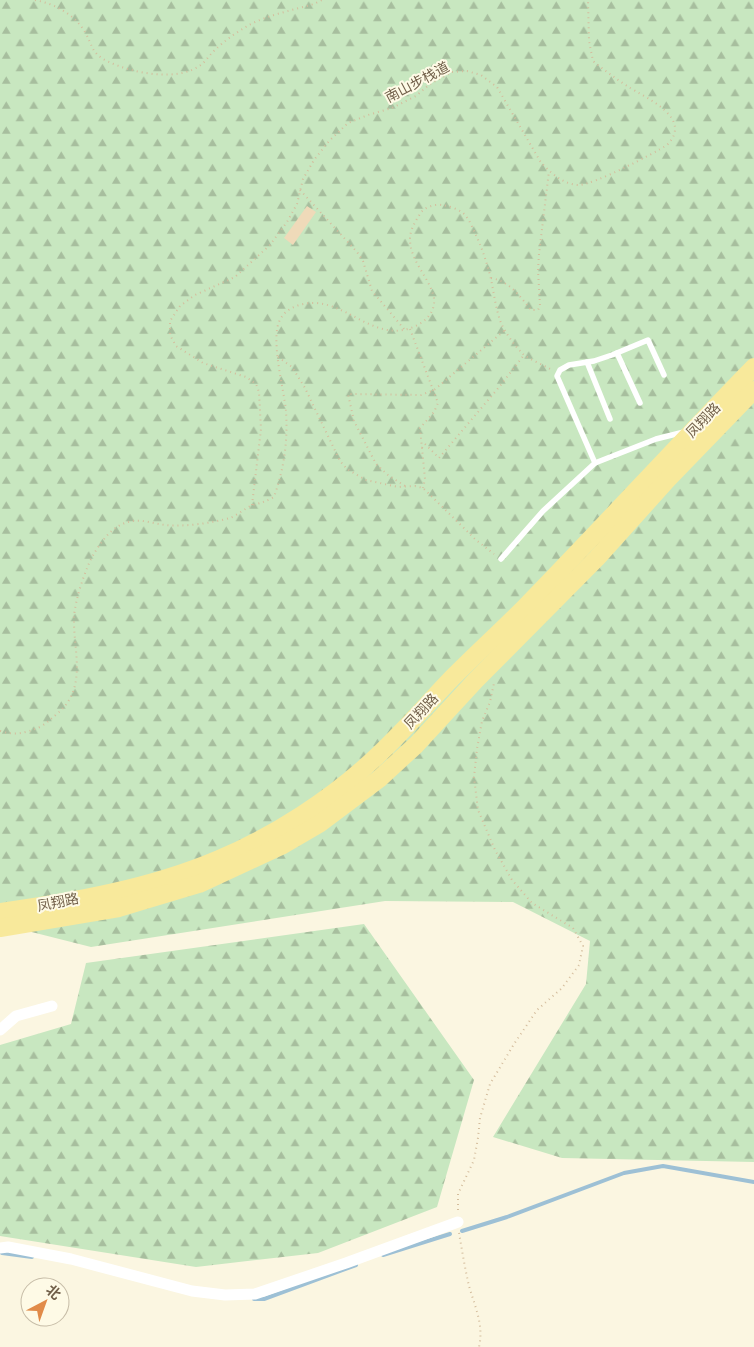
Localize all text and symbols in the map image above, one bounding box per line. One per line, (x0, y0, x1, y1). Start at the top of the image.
street label: 南山步栈道 (382, 59, 452, 106)
street label: 凤翔路 (683, 399, 724, 441)
street label: 凤翔路 (401, 690, 442, 732)
street label: 凤翔路 (36, 890, 80, 915)
north arrow (20, 1277, 70, 1327)
text: 北 (42, 1282, 64, 1304)

